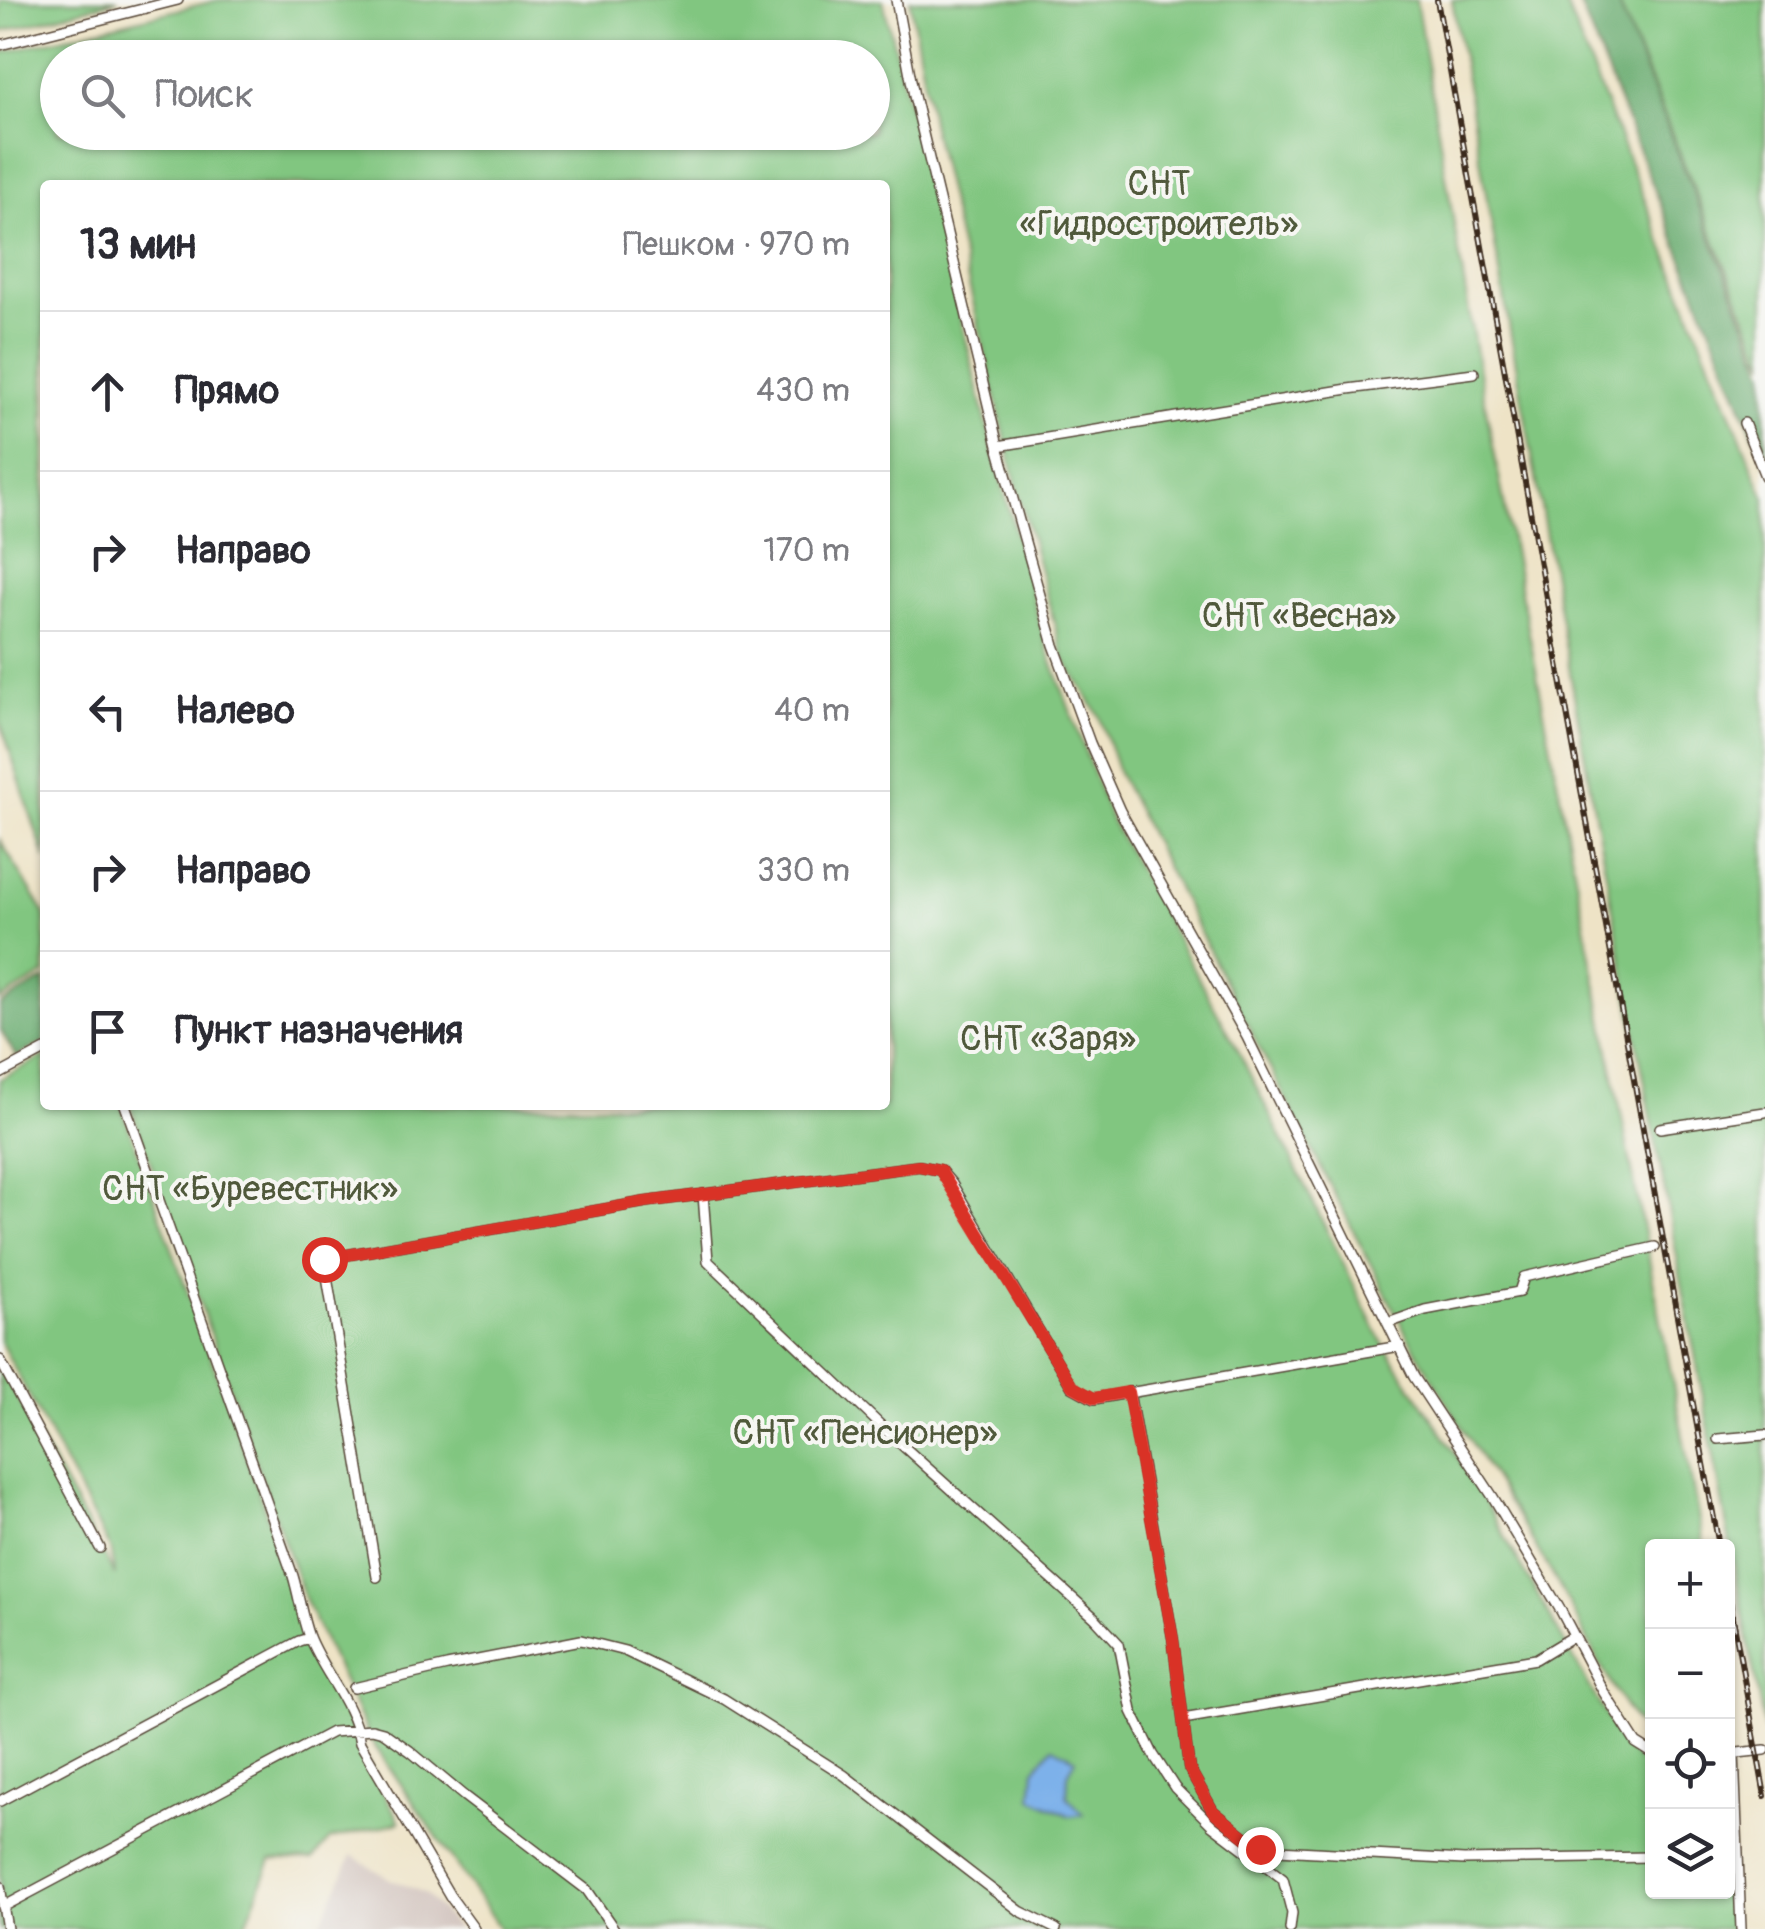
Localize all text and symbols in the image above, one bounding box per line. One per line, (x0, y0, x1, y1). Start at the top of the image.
search box (40, 40, 890, 150)
icon: search (75, 68, 130, 123)
text: Поиск (155, 71, 254, 119)
park label: СНТ «Гидростроитель» (1020, 162, 1299, 246)
text: 13 мин (80, 219, 196, 271)
text: Пешком · 970 m (623, 225, 850, 265)
icon: ahead (80, 364, 135, 419)
text: Прямо (175, 367, 279, 415)
text: 430 m (756, 371, 850, 411)
icon: right (80, 524, 135, 579)
text: Направо (175, 527, 311, 575)
text: 170 m (763, 531, 850, 571)
park label: СНТ «Весна» (1202, 594, 1397, 638)
icon: left (80, 684, 135, 739)
text: Налево (175, 687, 295, 735)
text: 40 m (774, 691, 850, 731)
icon: right (80, 844, 135, 899)
text: Направо (175, 847, 311, 895)
text: 330 m (757, 851, 850, 891)
icon: arrive (80, 1004, 135, 1059)
text: Пункт назначения (175, 1007, 463, 1055)
park label: СНТ «Заря» (960, 1017, 1136, 1061)
park label: СНТ «Буревестник» (102, 1167, 398, 1211)
route start (302, 1237, 348, 1283)
park label: СНТ «Пенсионер» (732, 1411, 998, 1455)
map controls (1645, 1539, 1735, 1899)
button: + (1645, 1539, 1735, 1629)
button: − (1645, 1629, 1735, 1719)
button: locate (1645, 1719, 1735, 1809)
button: layers (1645, 1809, 1735, 1899)
route end (1238, 1827, 1284, 1873)

